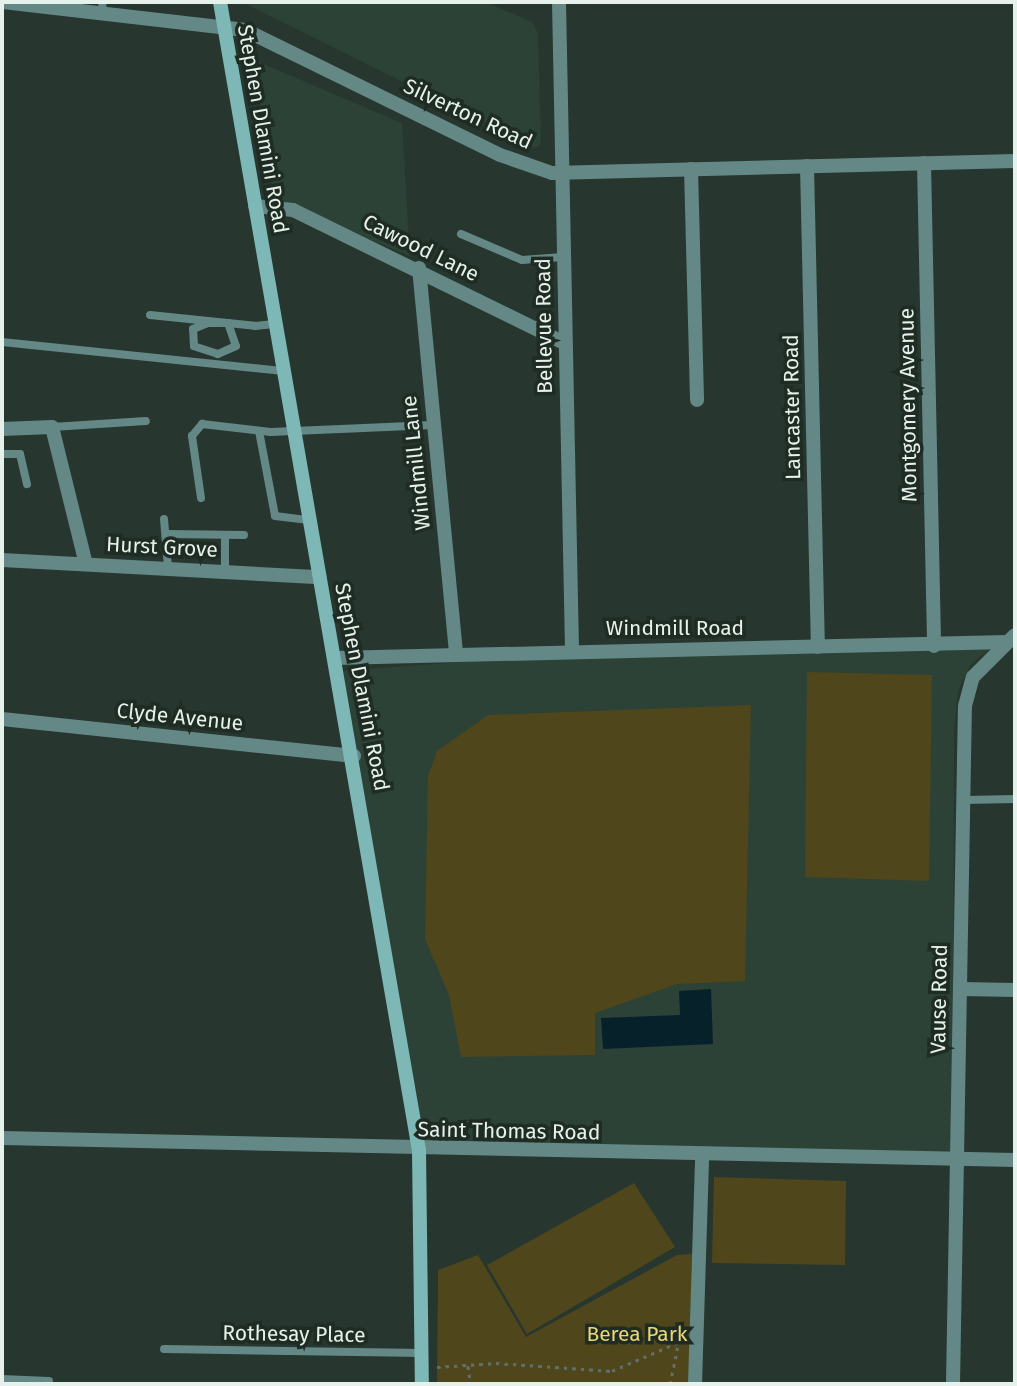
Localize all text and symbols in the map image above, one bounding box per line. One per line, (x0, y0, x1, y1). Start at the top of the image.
street label: Stephen Dlamini Road (232, 23, 294, 235)
street label: Silverton Road (400, 73, 536, 155)
street label: Cawood Lane (359, 209, 483, 287)
street label: Bellevue Road (530, 258, 558, 394)
street label: Montgomery Avenue (894, 308, 922, 502)
street label: Lancaster Road (778, 334, 806, 480)
street label: Windmill Lane (396, 394, 436, 532)
street label: Hurst Grove (105, 531, 219, 563)
street label: Stephen Dlamini Road (329, 581, 395, 793)
street label: Windmill Road (606, 615, 744, 641)
street label: Clyde Avenue (116, 698, 244, 736)
street label: Vause Road (925, 944, 953, 1054)
street label: Saint Thomas Road (417, 1117, 601, 1145)
street label: Rothesay Place (222, 1320, 366, 1348)
park label: Berea Park (586, 1321, 688, 1347)

